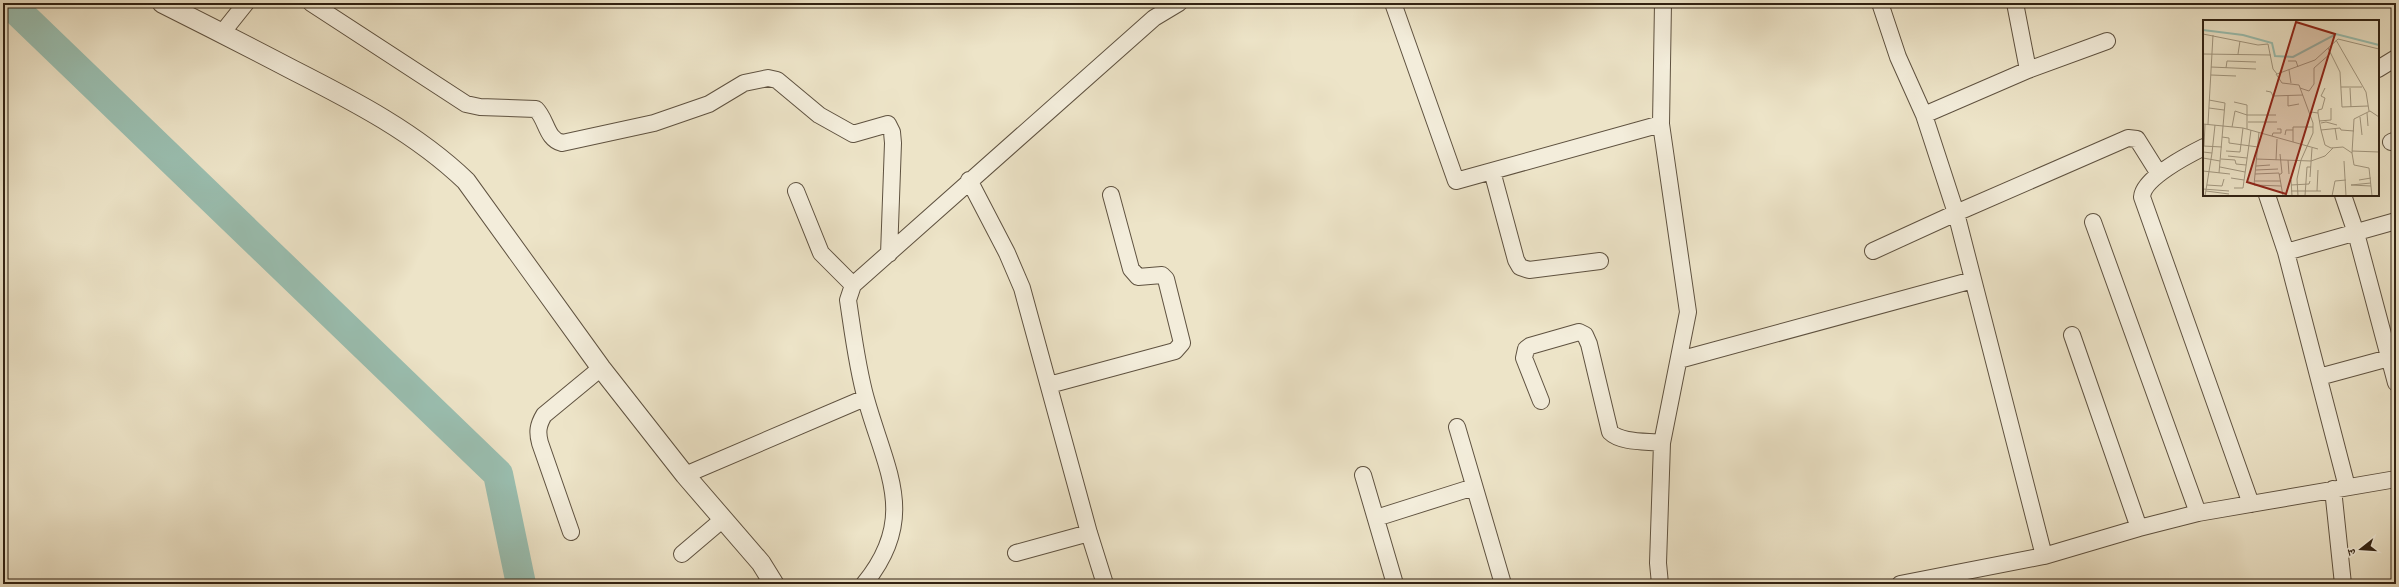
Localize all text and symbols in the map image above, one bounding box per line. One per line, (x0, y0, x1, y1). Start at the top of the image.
inset map (2203, 20, 2379, 196)
north arrow (2341, 529, 2381, 569)
text: उ (2344, 546, 2359, 557)

